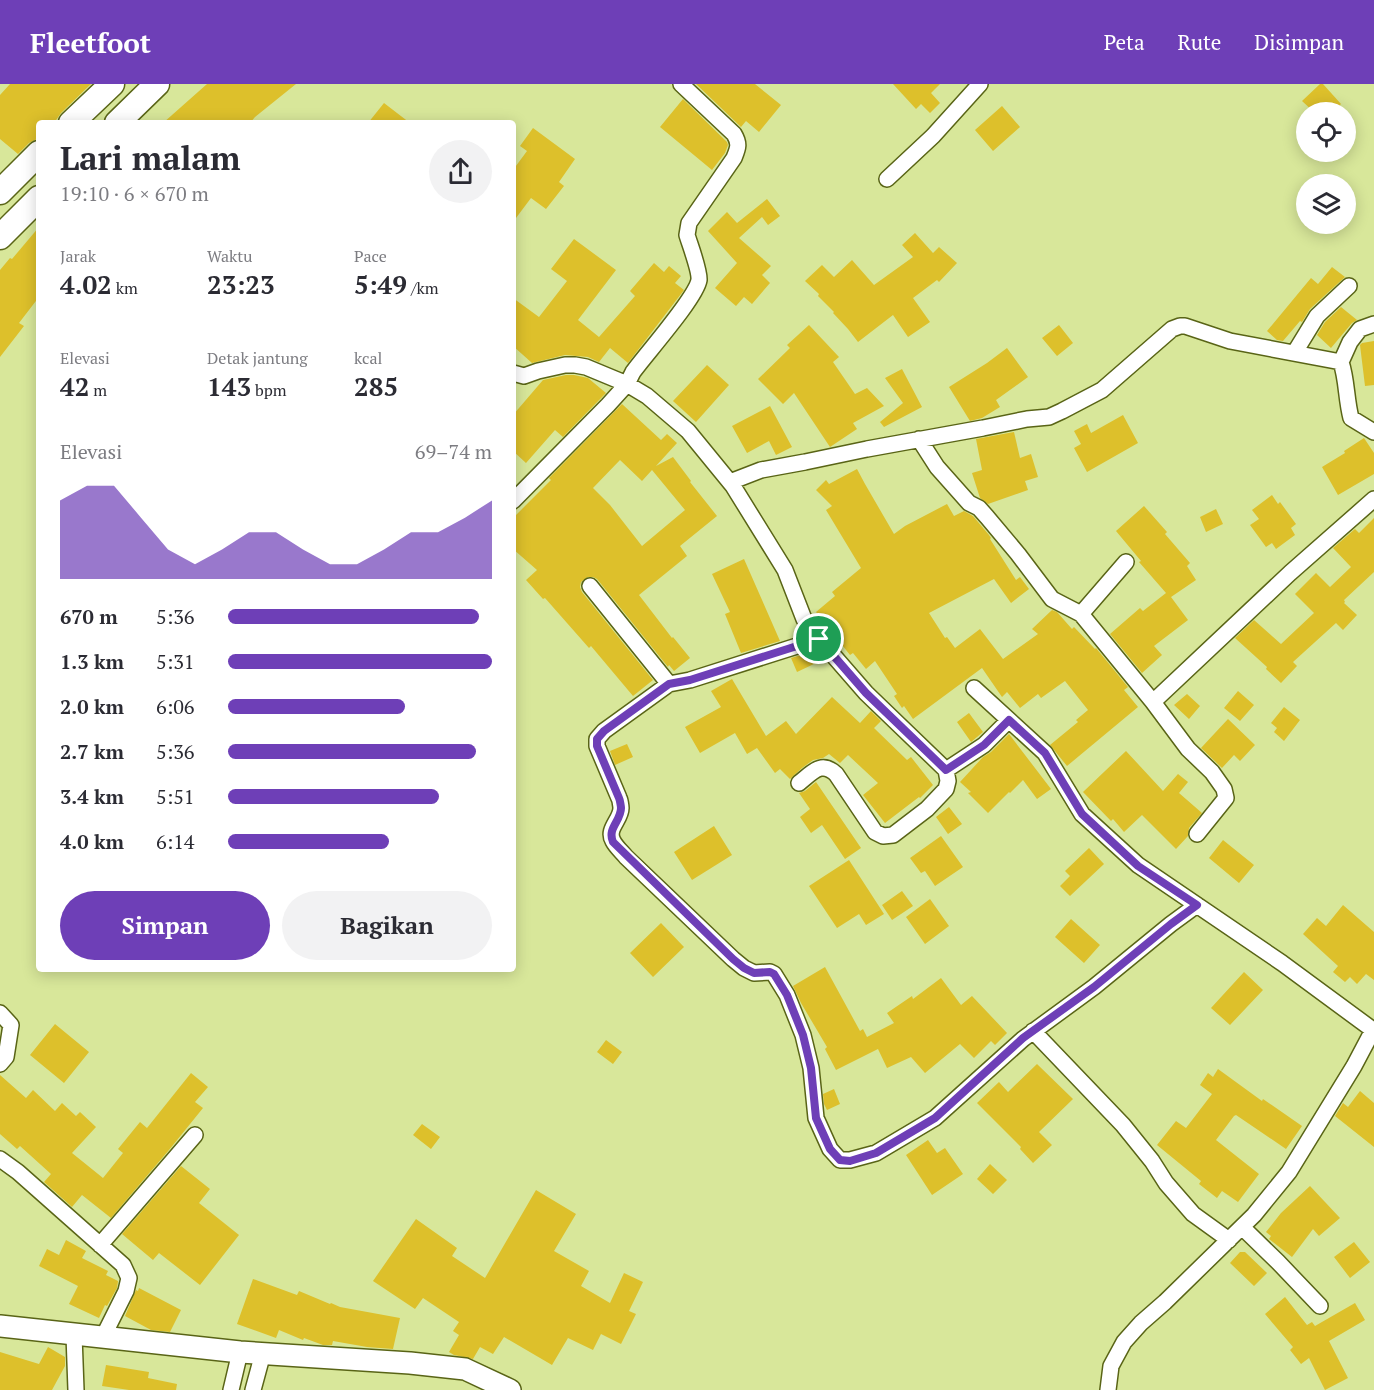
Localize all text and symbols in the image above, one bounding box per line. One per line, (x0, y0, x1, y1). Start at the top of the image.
text: Fleetfoot (30, 24, 151, 61)
text: Peta (1104, 28, 1145, 56)
text: Rute (1178, 28, 1221, 56)
text: Disimpan (1254, 28, 1344, 56)
map controls (1296, 102, 1356, 234)
button: locate (1296, 102, 1356, 162)
text: Lari malam (60, 136, 240, 179)
button: share (429, 140, 492, 203)
button: layers (1296, 174, 1356, 234)
text: 19:10 · 6 × 670 m (60, 180, 209, 207)
text: Jarak (60, 245, 96, 267)
text: Waktu (207, 245, 252, 267)
text: Pace (354, 245, 387, 267)
text: 4.02 (60, 267, 112, 301)
text: 23:23 (207, 267, 275, 301)
text: 5:49 (354, 267, 407, 301)
text: km (112, 277, 138, 299)
text: /km (407, 277, 438, 299)
text: Elevasi (60, 347, 110, 369)
text: Detak jantung (207, 347, 308, 369)
text: kcal (354, 347, 382, 369)
text: 42 (60, 369, 89, 403)
text: 143 (207, 369, 251, 403)
text: 285 (354, 369, 398, 403)
text: m (89, 379, 107, 401)
text: bpm (251, 379, 287, 401)
text: Elevasi (60, 438, 122, 465)
text: 69–74 m (415, 438, 492, 465)
text: 670 m (60, 603, 118, 630)
text: 5:36 (156, 603, 195, 630)
pin (793, 613, 844, 664)
icon: arrive (802, 622, 835, 655)
text: 1.3 km (60, 648, 124, 675)
text: 5:31 (156, 648, 195, 675)
text: 2.0 km (60, 693, 124, 720)
text: 6:06 (156, 693, 195, 720)
text: 2.7 km (60, 738, 124, 765)
text: 5:36 (156, 738, 195, 765)
text: 3.4 km (60, 783, 124, 810)
text: 5:51 (156, 783, 195, 810)
text: 4.0 km (60, 828, 124, 855)
text: 6:14 (156, 828, 195, 855)
button: Simpan (60, 891, 270, 960)
button: Bagikan (282, 891, 492, 960)

